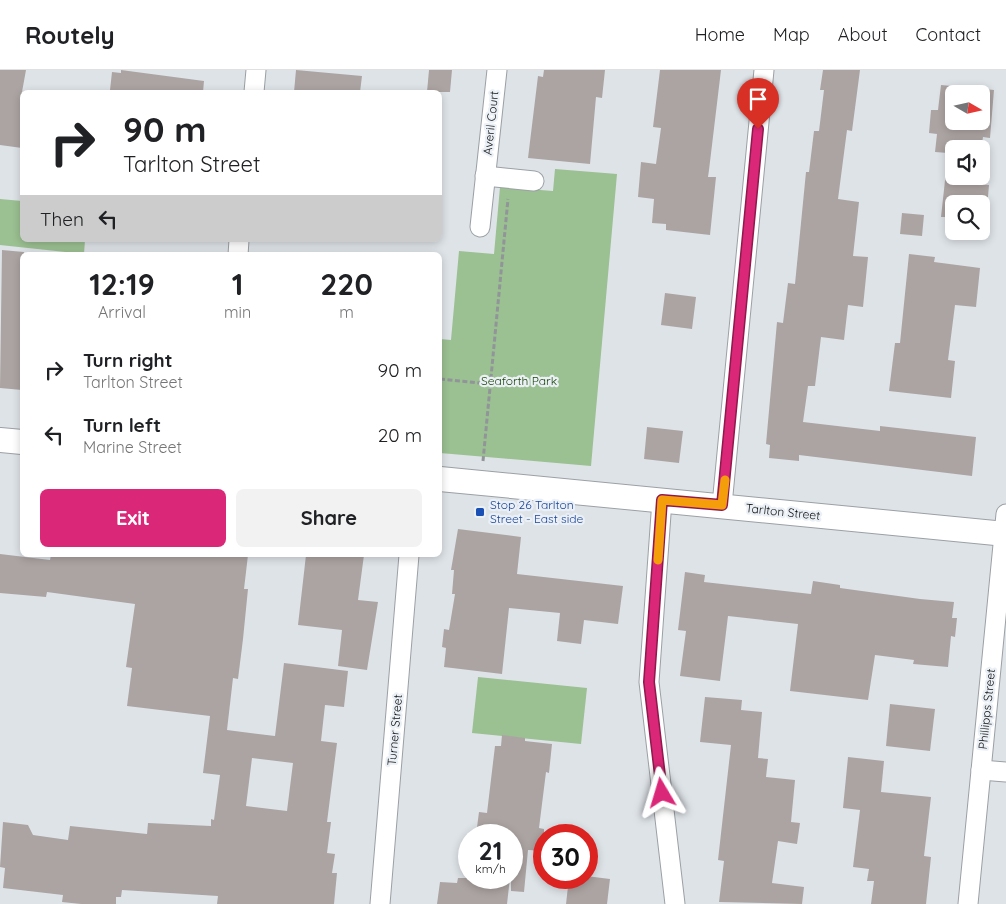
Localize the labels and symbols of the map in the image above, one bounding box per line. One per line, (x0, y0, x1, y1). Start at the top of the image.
pin (737, 78, 779, 129)
north arrow (945, 85, 990, 130)
street label: Averil Court (480, 90, 501, 156)
park label: Seaforth Park (481, 373, 557, 388)
place label: Stop 26 Tarlton Street - East side (490, 497, 584, 526)
street label: Tarlton Street (745, 500, 821, 523)
marker: Stop 26 Tarlton Street - East side (474, 506, 486, 518)
street label: Phillipps Street (975, 668, 998, 750)
street label: Turner Street (384, 694, 405, 766)
position arrow (635, 766, 687, 818)
speed limit sign: 30 (533, 824, 598, 889)

